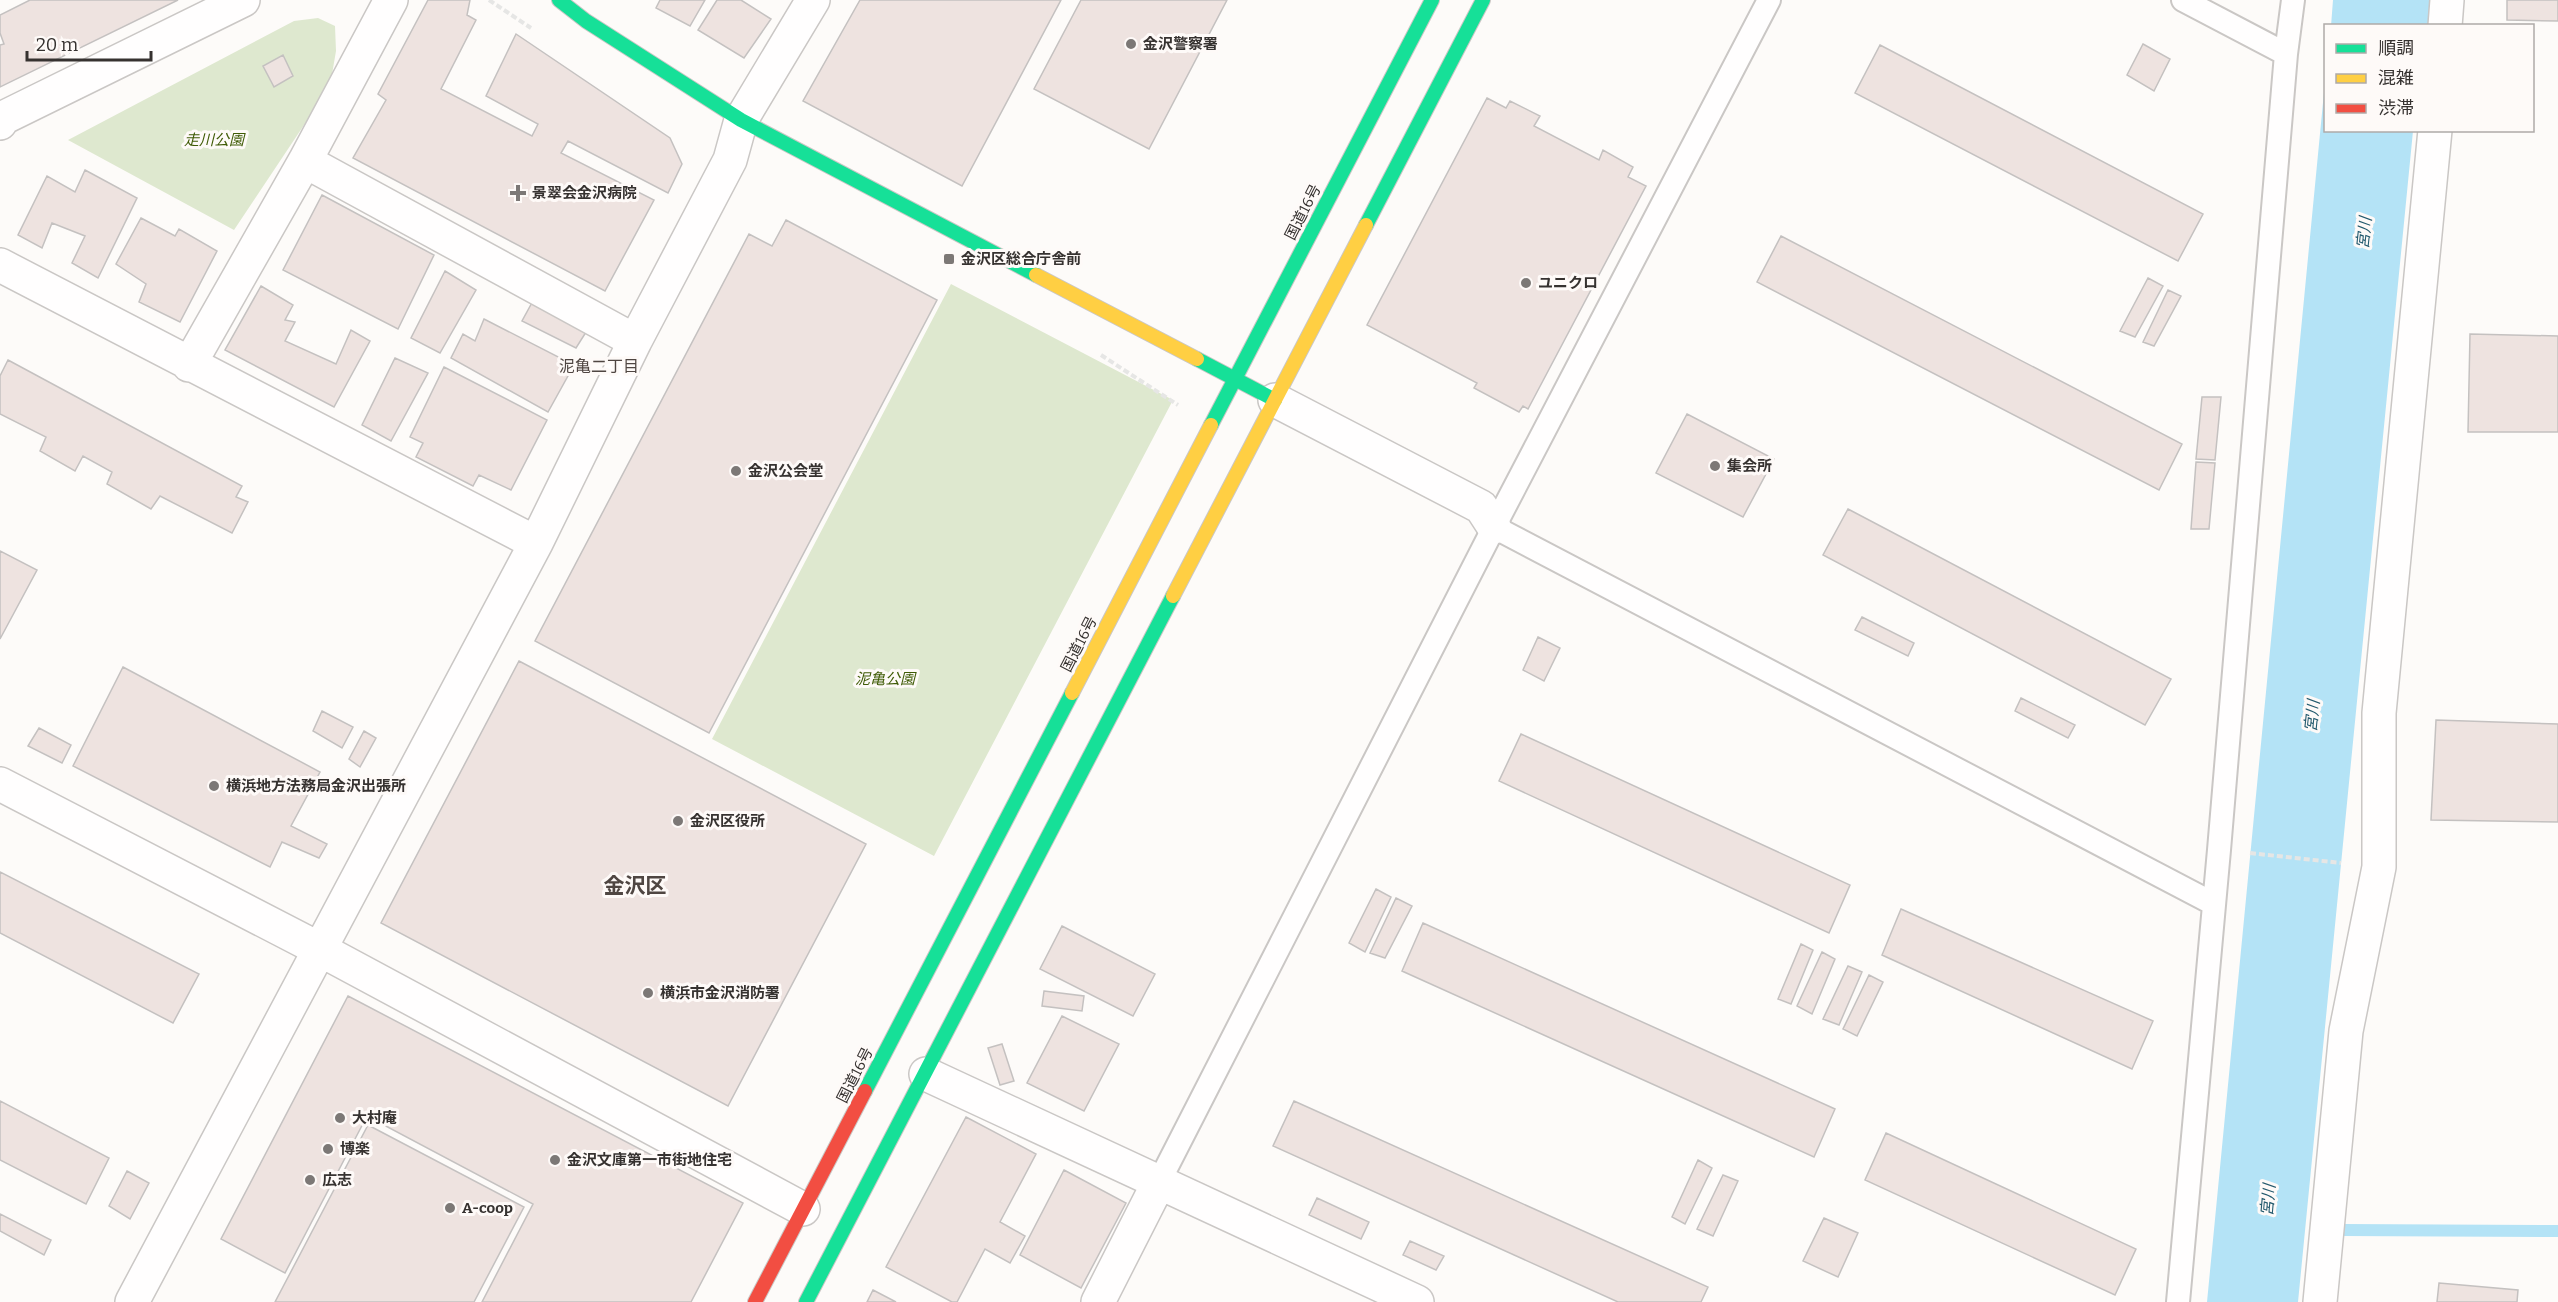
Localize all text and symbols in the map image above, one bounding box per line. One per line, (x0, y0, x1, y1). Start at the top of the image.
scale bar (27, 24, 152, 62)
legend (2324, 24, 2534, 132)
text: 20 m (36, 34, 78, 56)
place label: 金沢警察署 (1143, 35, 1218, 53)
marker: 金沢警察署 (1124, 37, 1138, 51)
text: 順調 (2378, 37, 2414, 59)
text: 混雑 (2378, 67, 2414, 89)
text: 渋滞 (2378, 97, 2414, 119)
park label: 走川公園 (184, 131, 246, 149)
street label: 国道16号 (1281, 181, 1325, 243)
marker: 景翠会金沢病院 (509, 184, 527, 202)
place label: 景翠会金沢病院 (532, 184, 637, 202)
water label: 宮川 (2353, 214, 2375, 250)
place label: 金沢区総合庁舎前 (961, 250, 1081, 268)
marker: 金沢区総合庁舎前 (942, 252, 956, 266)
place label: ユニクロ (1538, 274, 1598, 292)
marker: ユニクロ (1519, 276, 1533, 290)
district label: 泥亀二丁目 (559, 357, 639, 376)
place label: 集会所 (1726, 457, 1772, 475)
marker: 集会所 (1708, 459, 1722, 473)
place label: 金沢公会堂 (748, 462, 823, 480)
marker: 金沢公会堂 (729, 464, 743, 478)
street label: 国道16号 (1057, 613, 1101, 675)
park label: 泥亀公園 (855, 670, 917, 688)
water label: 宮川 (2301, 697, 2323, 733)
place label: 横浜地方法務局金沢出張所 (226, 777, 406, 795)
marker: 横浜地方法務局金沢出張所 (207, 779, 221, 793)
place label: 金沢区役所 (690, 812, 765, 830)
marker: 金沢区役所 (671, 814, 685, 828)
district label: 金沢区 (604, 873, 667, 899)
place label: 横浜市金沢消防署 (660, 984, 780, 1002)
marker: 横浜市金沢消防署 (641, 986, 655, 1000)
street label: 国道16号 (833, 1044, 877, 1106)
place label: 大村庵 (352, 1109, 397, 1127)
marker: 大村庵 (333, 1111, 347, 1125)
place label: 博楽 (340, 1140, 370, 1158)
marker: 博楽 (321, 1142, 335, 1156)
place label: 金沢文庫第一市街地住宅 (567, 1151, 732, 1169)
marker: 金沢文庫第一市街地住宅 (548, 1153, 562, 1167)
place label: 広志 (322, 1171, 352, 1189)
marker: 広志 (303, 1173, 317, 1187)
water label: 宮川 (2257, 1181, 2279, 1217)
place label: A-coop (462, 1199, 513, 1217)
marker: A-coop (443, 1201, 457, 1215)

